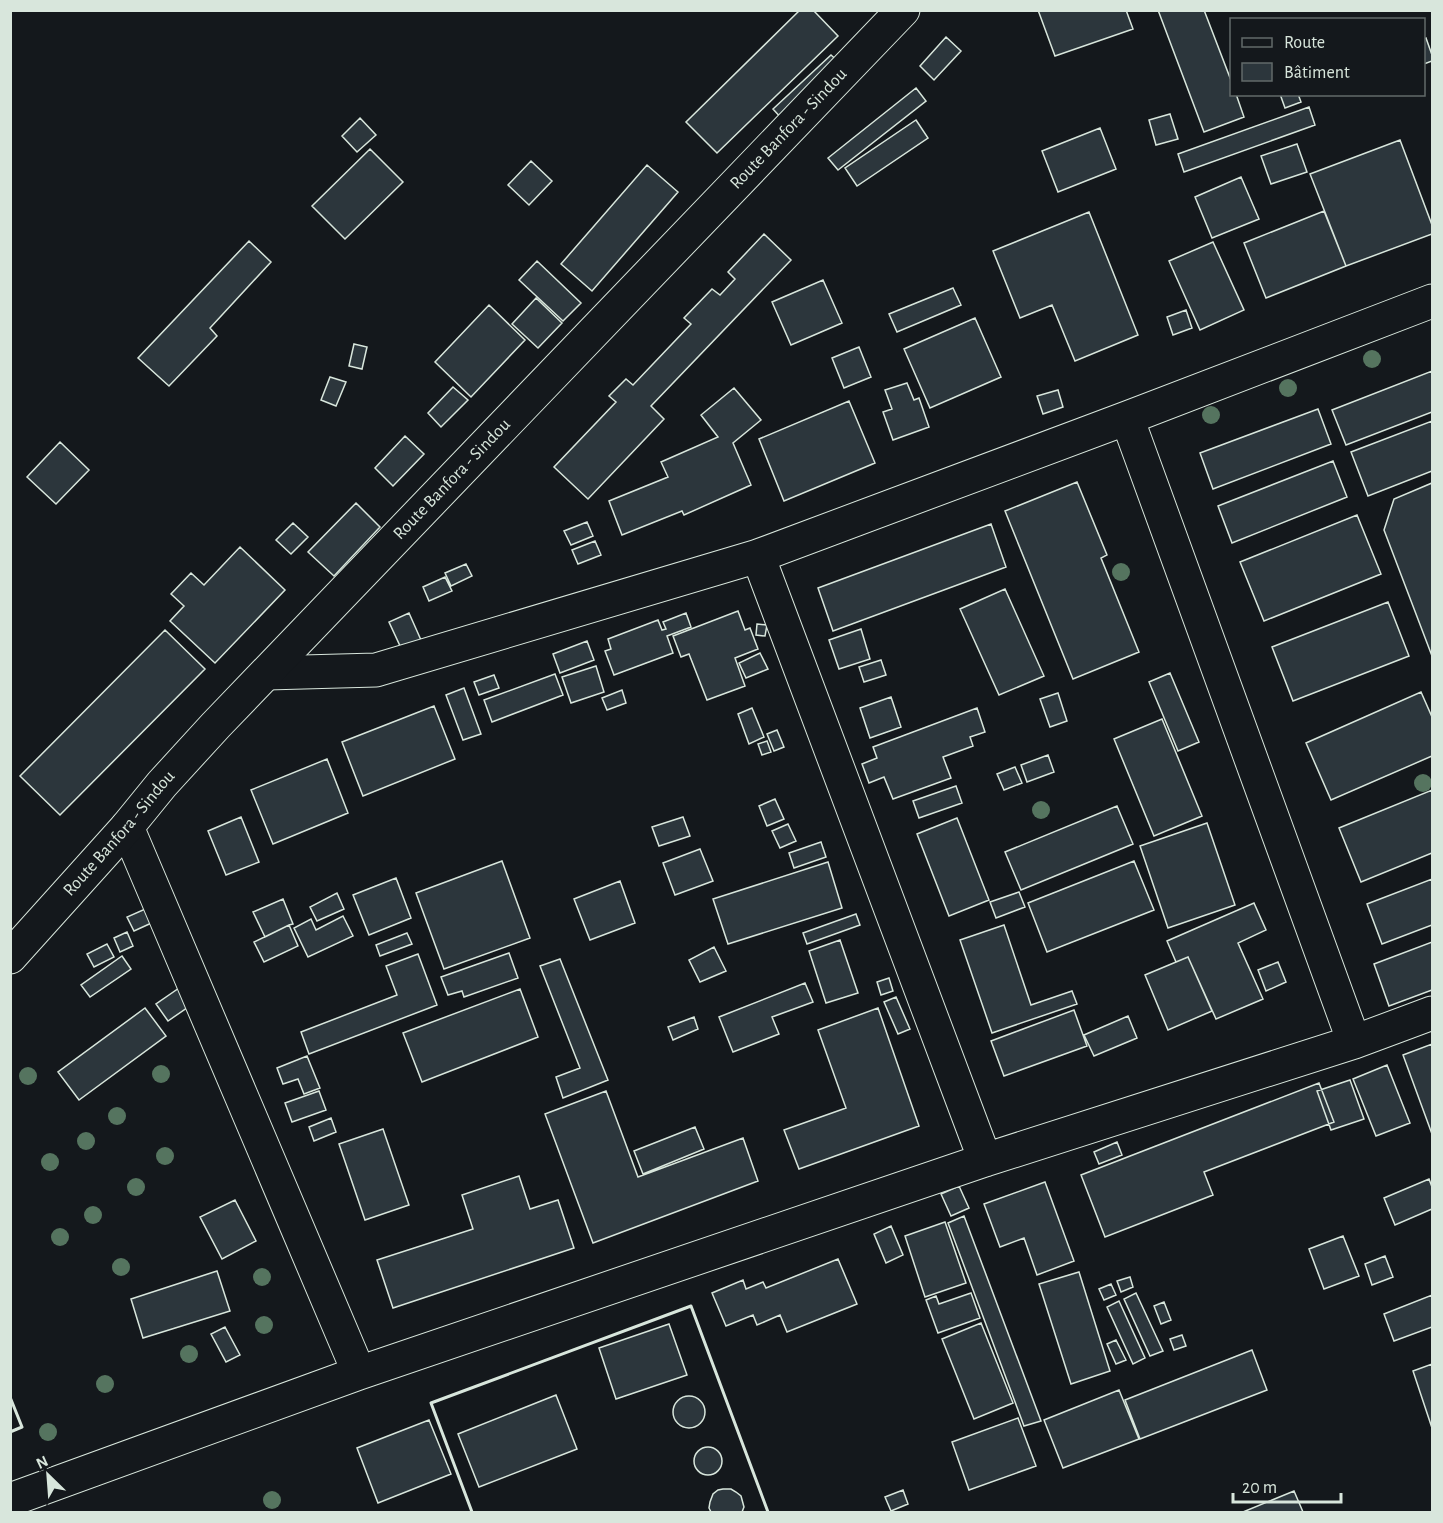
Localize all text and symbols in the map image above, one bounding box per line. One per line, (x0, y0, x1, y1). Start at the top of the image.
legend (1230, 18, 1425, 96)
text: Route (1284, 34, 1325, 52)
text: Bâtiment (1284, 64, 1350, 82)
street label: Route Banfora - Sindou (727, 65, 851, 193)
street label: Route Banfora - Sindou (390, 415, 514, 543)
street label: Route Banfora - Sindou (60, 767, 178, 900)
north arrow (18, 1445, 78, 1505)
text: N (34, 1453, 51, 1472)
scale bar (1233, 1466, 1341, 1504)
text: 20 m (1242, 1479, 1277, 1497)

